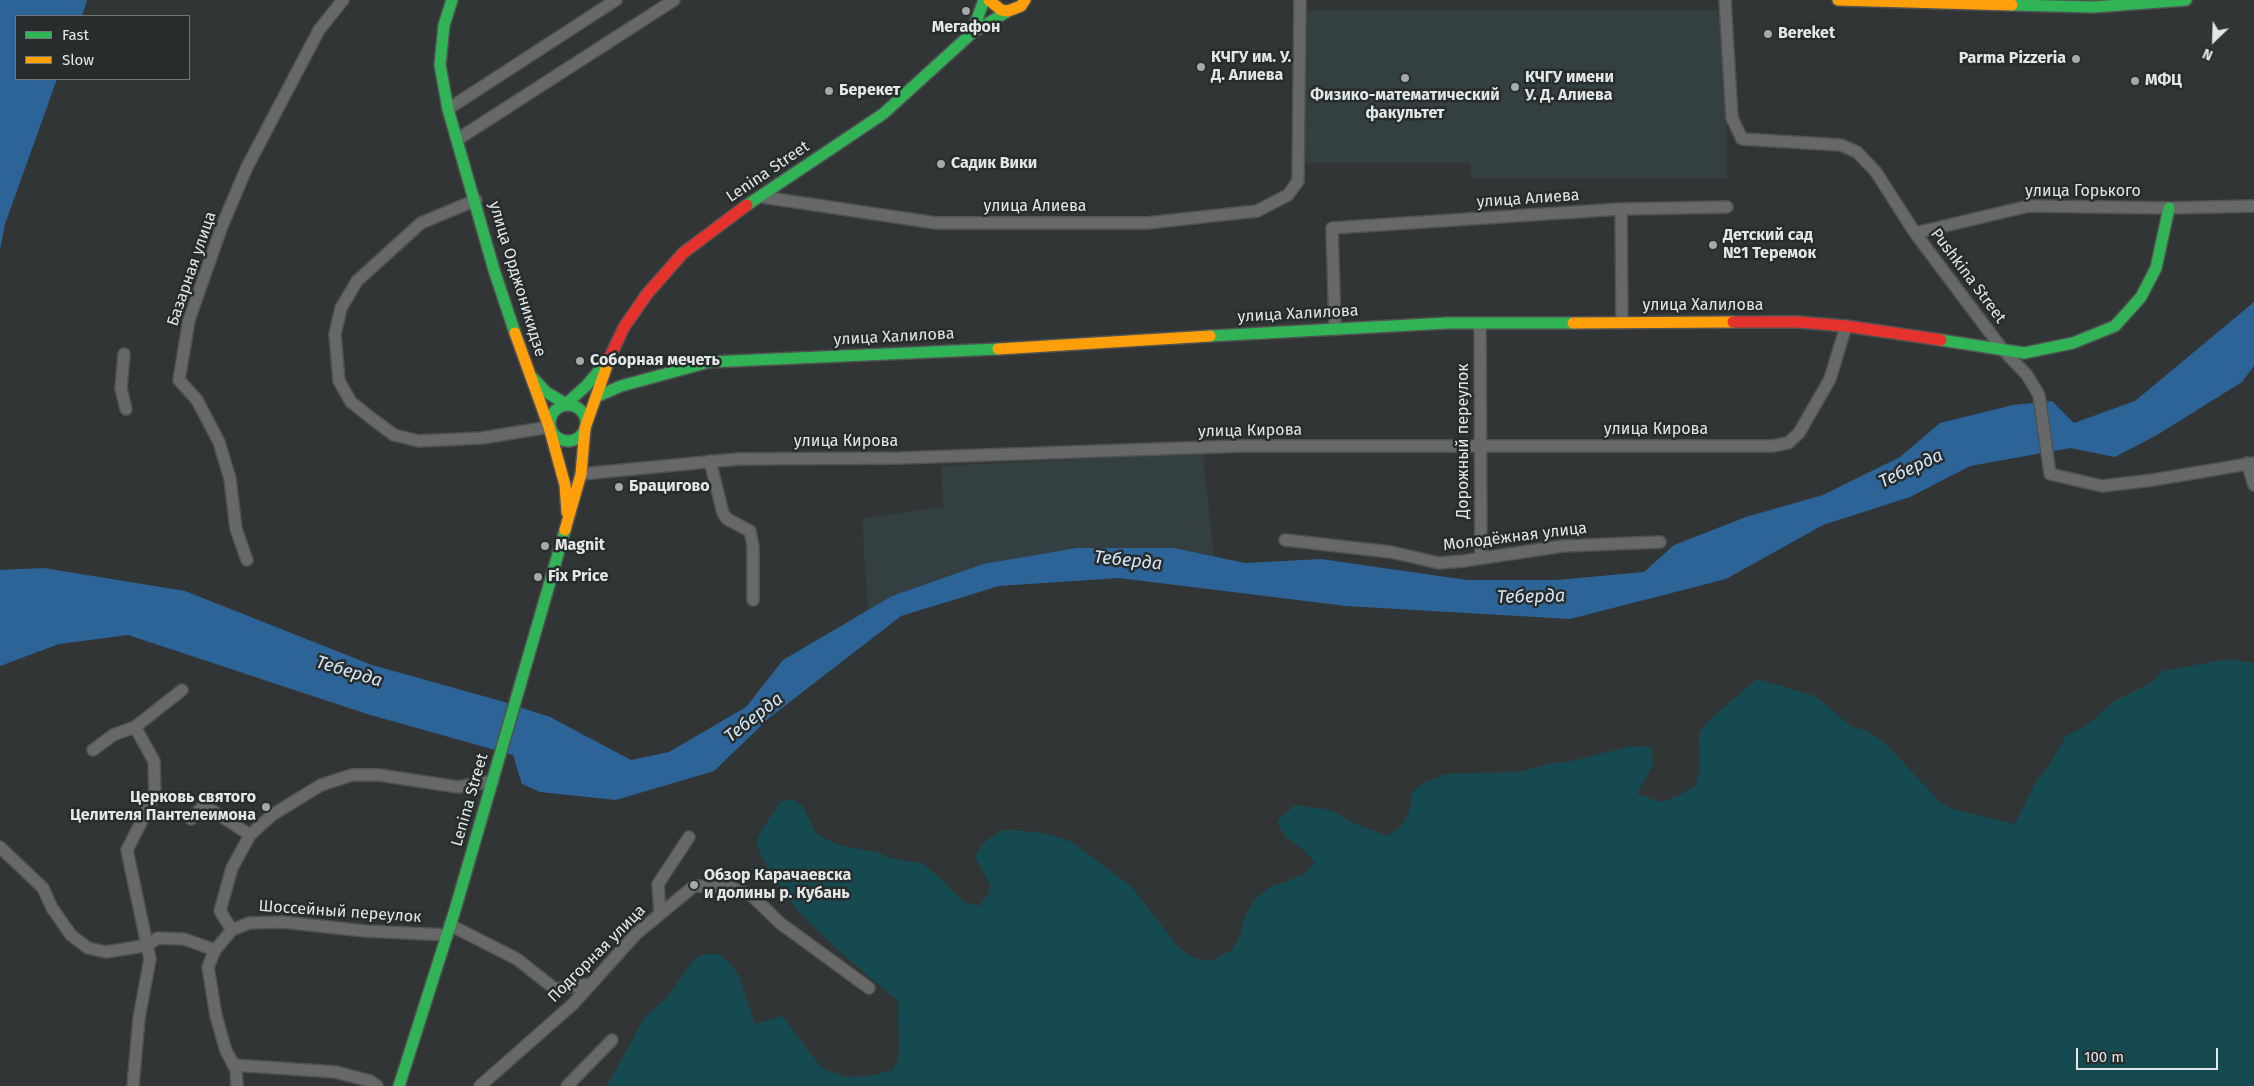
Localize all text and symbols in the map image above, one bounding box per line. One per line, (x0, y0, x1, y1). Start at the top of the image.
marker: Мегафон (960, 5, 972, 17)
legend (15, 15, 190, 80)
north arrow (2189, 15, 2239, 65)
place label: Мегафон (932, 18, 1000, 38)
place label: Bereket (1778, 24, 1835, 44)
text: Fast (62, 26, 89, 44)
marker: Bereket (1762, 28, 1774, 40)
text: N (2200, 45, 2215, 64)
place label: КЧГУ им. У. Д. Алиева (1211, 48, 1291, 86)
place label: Parma Pizzeria (1959, 49, 2066, 69)
text: Slow (62, 51, 94, 69)
marker: Parma Pizzeria (2070, 53, 2082, 65)
marker: КЧГУ им. У. Д. Алиева (1195, 61, 1207, 73)
place label: КЧГУ имени У. Д. Алиева (1525, 68, 1614, 106)
place label: МФЦ (2145, 71, 2182, 91)
marker: Физико-математический факультет (1399, 72, 1411, 84)
marker: МФЦ (2129, 75, 2141, 87)
place label: Берекет (839, 81, 900, 101)
marker: КЧГУ имени У. Д. Алиева (1509, 81, 1521, 93)
marker: Берекет (823, 85, 835, 97)
place label: Физико-математический факультет (1310, 86, 1500, 124)
street label: Lenina Street (723, 137, 813, 207)
place label: Садик Вики (951, 154, 1037, 174)
marker: Садик Вики (935, 158, 947, 170)
street label: улица Горького (2025, 182, 2141, 202)
street label: улица Алиева (1476, 186, 1580, 212)
street label: улица Алиева (983, 197, 1087, 217)
street label: улица Орджоникидзе (484, 199, 550, 359)
street label: Базарная улица (163, 209, 221, 329)
street label: Pushkina Street (1926, 225, 2010, 327)
place label: Детский сад №1 Теремок (1723, 226, 1816, 264)
marker: Детский сад №1 Теремок (1707, 239, 1719, 251)
street label: улица Халилова (1643, 296, 1763, 316)
street label: улица Халилова (1237, 301, 1359, 327)
street label: улица Халилова (833, 324, 955, 350)
place label: Соборная мечеть (590, 351, 720, 371)
marker: Соборная мечеть (574, 355, 586, 367)
street label: Дорожный переулок (1454, 363, 1474, 519)
street label: улица Кирова (1198, 420, 1302, 442)
street label: улица Кирова (1604, 420, 1708, 440)
street label: улица Кирова (794, 432, 898, 452)
water label: Теберда (1876, 445, 1946, 493)
place label: Брацигово (629, 477, 710, 497)
marker: Брацигово (613, 481, 625, 493)
street label: Молодёжная улица (1442, 519, 1588, 555)
place label: Magnit (555, 536, 605, 556)
marker: Magnit (539, 540, 551, 552)
water label: Теберда (1093, 547, 1163, 575)
place label: Fix Price (548, 567, 608, 587)
marker: Fix Price (532, 571, 544, 583)
water label: Теберда (1497, 586, 1565, 608)
water label: Теберда (313, 652, 385, 692)
water label: Теберда (720, 689, 788, 747)
street label: Lenina Street (448, 751, 492, 849)
place label: Церковь святого Целителя Пантелеимона (70, 788, 256, 826)
marker: Церковь святого Целителя Пантелеимона (260, 801, 272, 813)
place label: Обзор Карачаевска и долины р. Кубань (704, 866, 851, 904)
marker: Обзор Карачаевска и долины р. Кубань (688, 879, 700, 891)
street label: Шоссейный переулок (258, 897, 422, 927)
street label: Подгорная улица (544, 901, 650, 1007)
scale bar (2079, 1038, 2222, 1070)
text: 100 m (2084, 1048, 2124, 1066)

